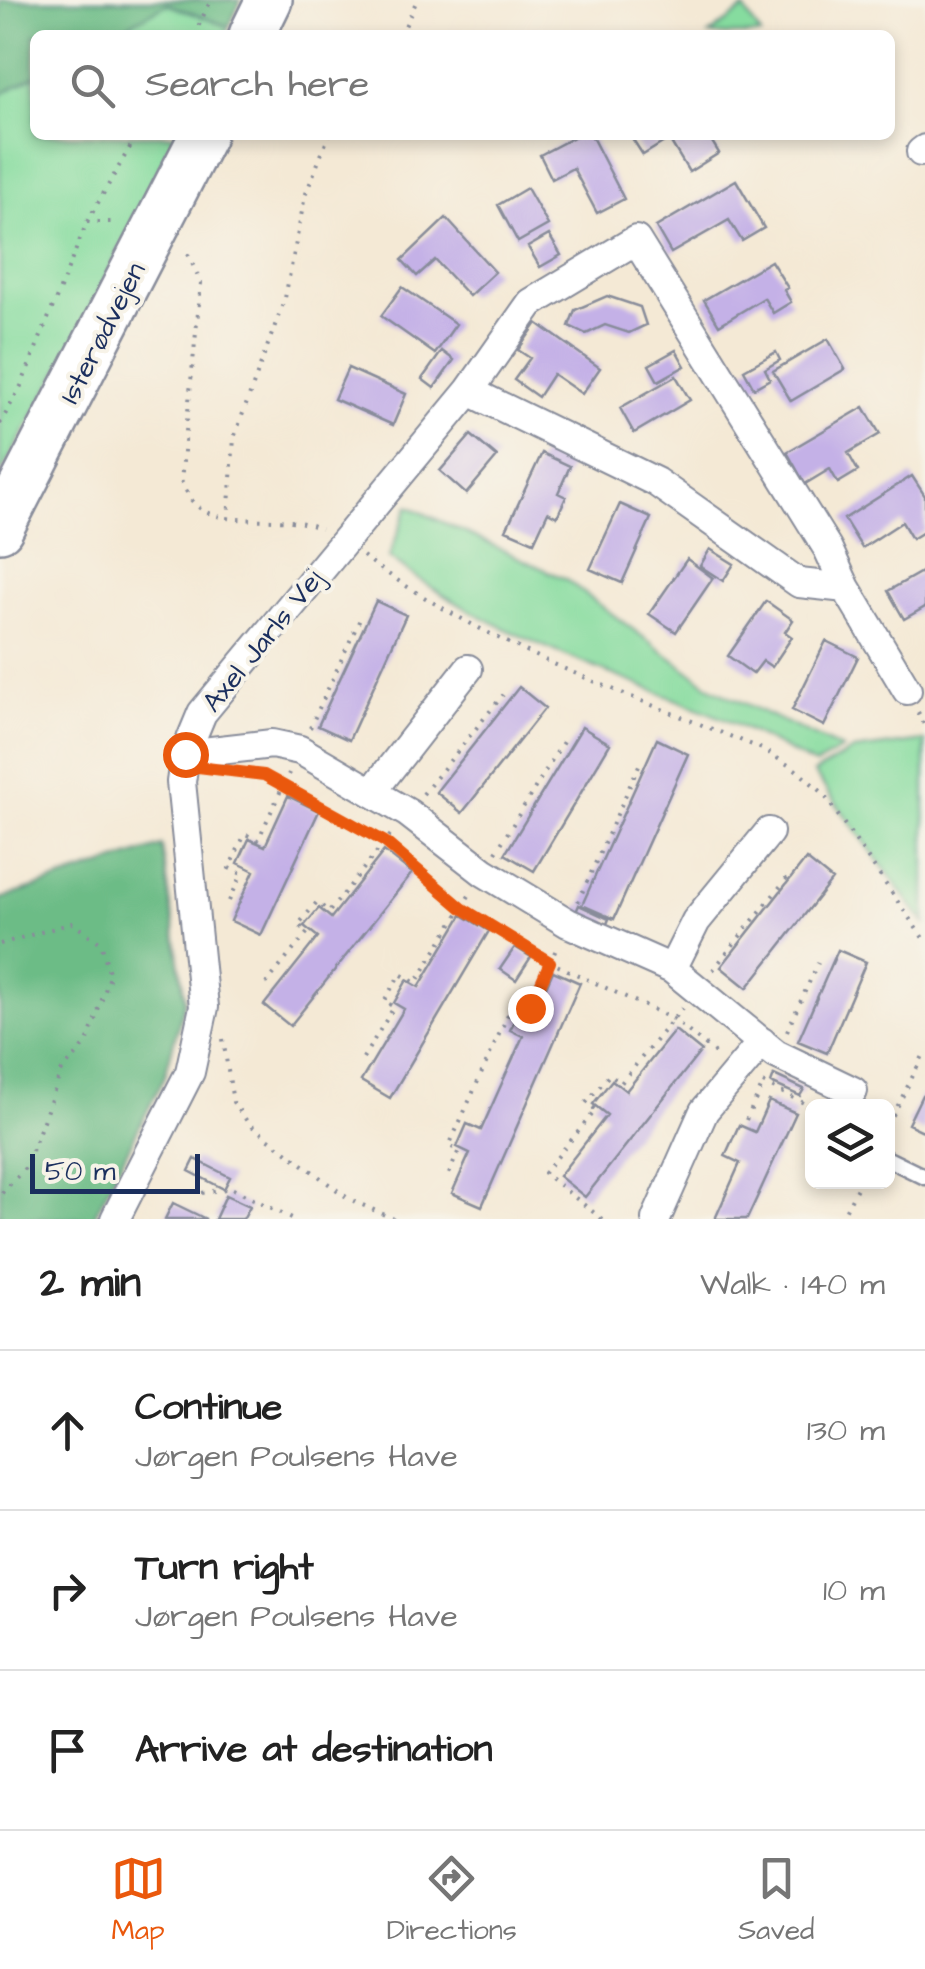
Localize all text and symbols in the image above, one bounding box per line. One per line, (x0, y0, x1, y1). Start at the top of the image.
search box (30, 30, 895, 140)
icon: search (65, 58, 120, 113)
text: Search here (145, 59, 369, 111)
street label: Isterødvejen (51, 255, 155, 411)
street label: Axel Jarls Vej (193, 561, 333, 721)
route start (163, 732, 209, 778)
route end (508, 986, 554, 1032)
map controls (805, 1099, 895, 1189)
button: layers (805, 1099, 895, 1189)
scale bar (30, 1149, 200, 1194)
text: 50 m (45, 1152, 116, 1191)
text: 2 min (40, 1255, 141, 1313)
text: Walk · 140 m (700, 1262, 885, 1307)
text: Continue (135, 1382, 282, 1434)
icon: ahead (40, 1403, 95, 1458)
text: 130 m (807, 1408, 885, 1453)
text: Jørgen Poulsens Have (135, 1434, 458, 1479)
text: Turn right (135, 1542, 314, 1594)
icon: right (40, 1563, 95, 1618)
text: 10 m (823, 1568, 885, 1613)
text: Jørgen Poulsens Have (135, 1594, 458, 1639)
icon: arrive (40, 1723, 95, 1778)
text: Arrive at destination (135, 1724, 492, 1776)
tab: Map (111, 1851, 166, 1950)
tab: Directions (387, 1851, 517, 1950)
tab: Saved (738, 1851, 814, 1950)

